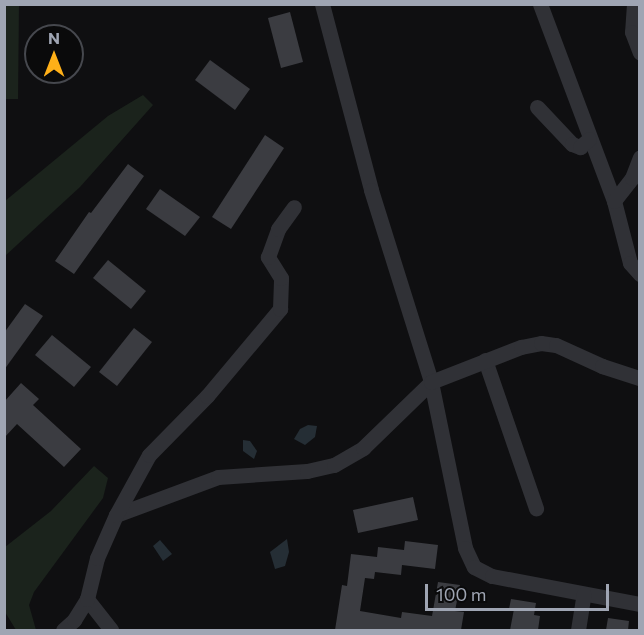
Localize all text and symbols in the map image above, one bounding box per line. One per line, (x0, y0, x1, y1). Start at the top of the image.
north arrow (24, 24, 84, 84)
text: N (48, 28, 60, 47)
scale bar (428, 572, 612, 610)
text: 100 m (436, 583, 486, 605)

